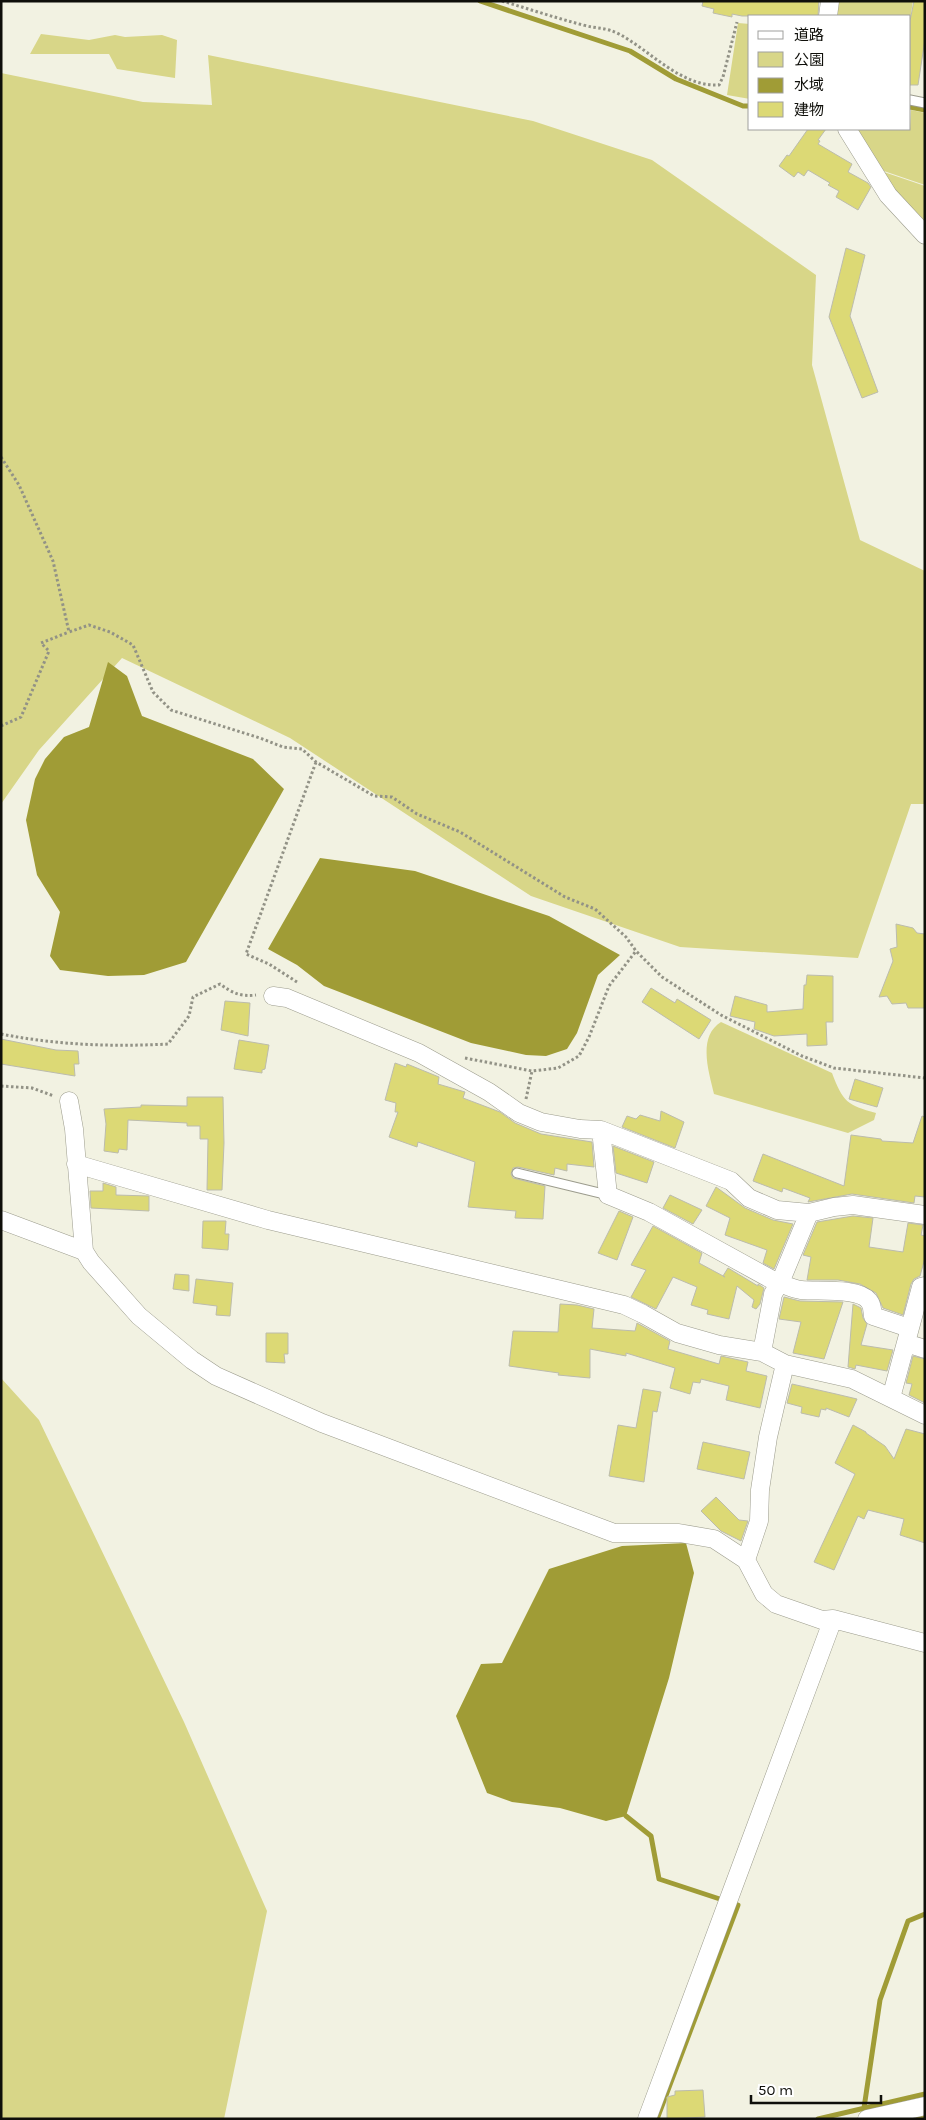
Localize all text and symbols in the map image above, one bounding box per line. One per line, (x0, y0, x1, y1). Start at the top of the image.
legend (748, 15, 911, 130)
text: 道路 (794, 26, 824, 44)
text: 公園 (794, 51, 824, 69)
text: 水域 (794, 76, 824, 94)
text: 建物 (794, 101, 824, 119)
scale bar (751, 2072, 881, 2104)
text: 50 m (758, 2081, 793, 2099)

